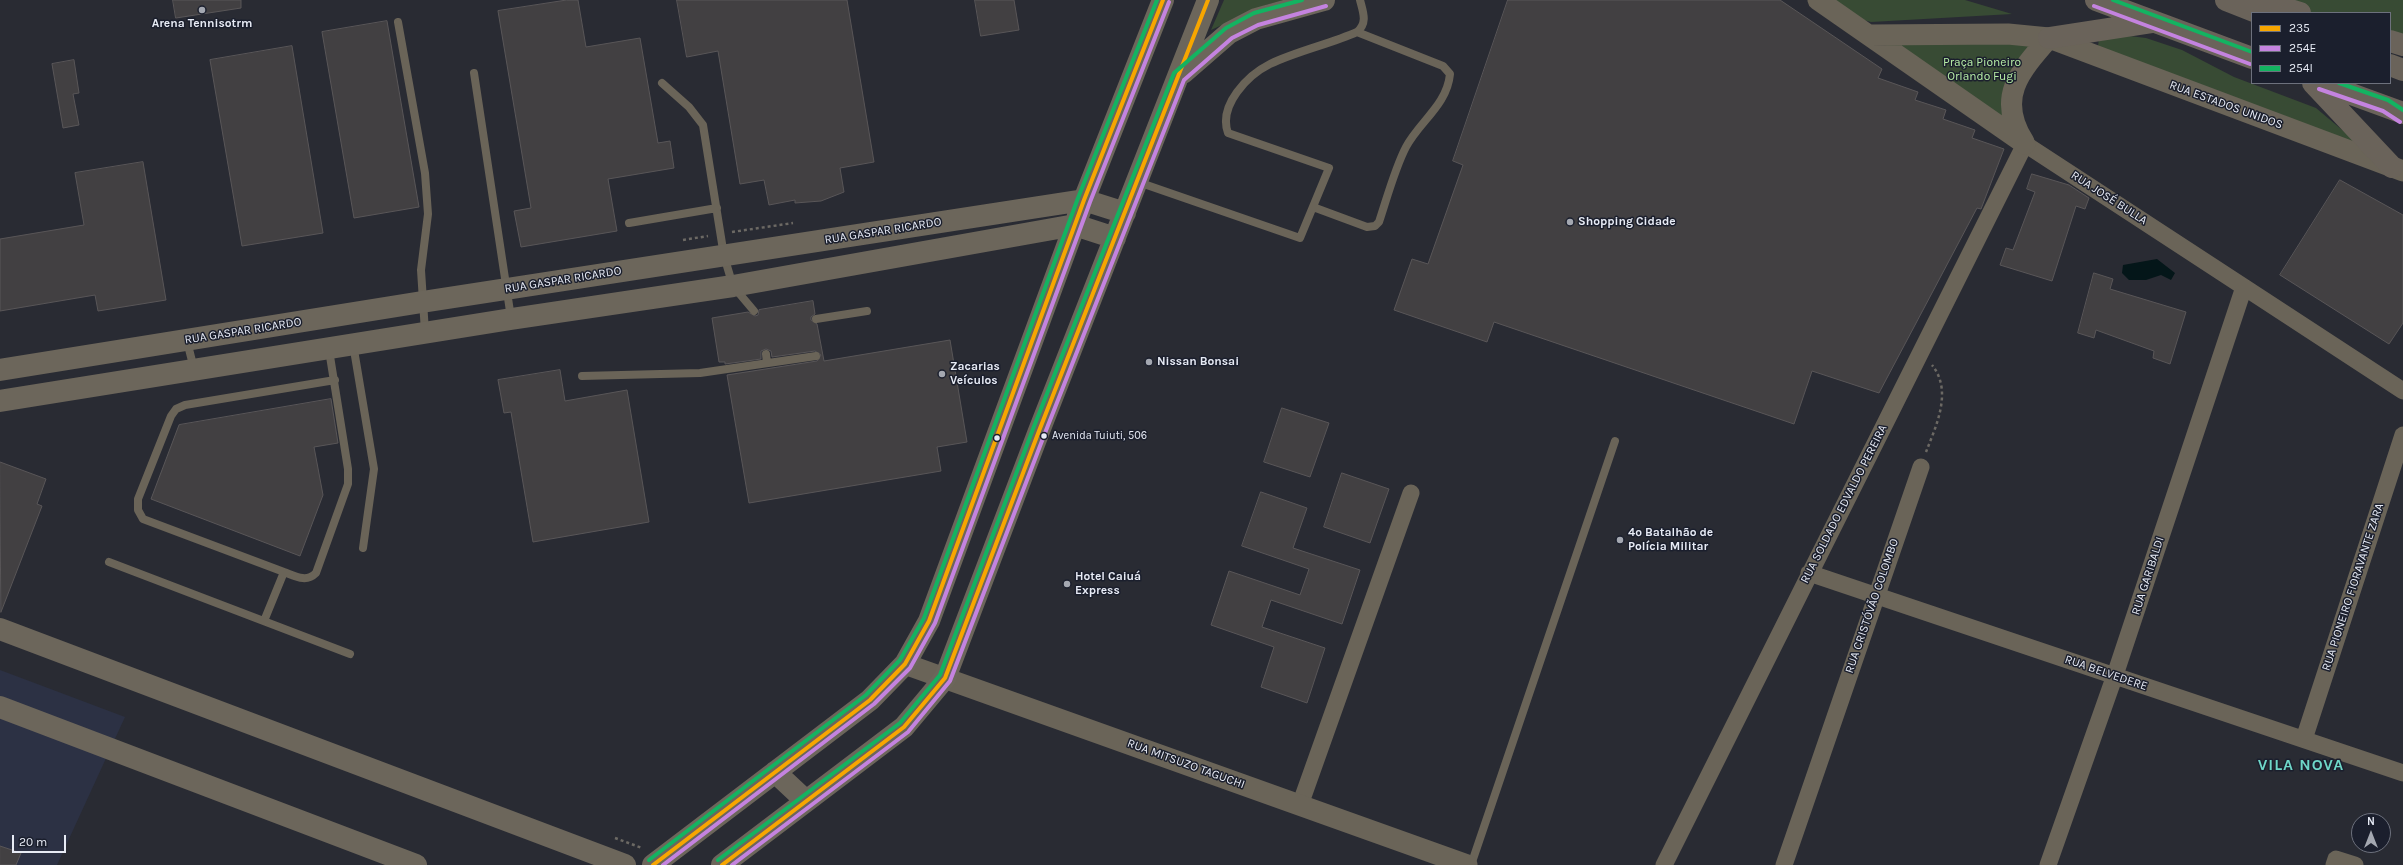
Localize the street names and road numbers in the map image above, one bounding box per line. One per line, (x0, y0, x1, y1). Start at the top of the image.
street label: RUA ESTADOS UNIDOS (2167, 78, 2285, 132)
street label: RUA JOSÉ BULLA (2068, 168, 2150, 228)
street label: RUA GASPAR RICARDO (824, 215, 942, 247)
street label: RUA GASPAR RICARDO (504, 264, 622, 296)
street label: RUA GASPAR RICARDO (184, 315, 302, 347)
street label: RUA SOLDADO EDVALDO PEREIRA (1798, 422, 1890, 586)
street label: RUA PIONEIRO FIORAVANTE ZARA (2319, 501, 2387, 673)
street label: RUA GARIBALDI (2129, 535, 2167, 617)
street label: RUA CRISTÓVÃO COLOMBO (1842, 537, 1902, 675)
street label: RUA BELVEDERE (2063, 652, 2149, 694)
street label: RUA MITSUZO TAGUCHI (1125, 736, 1247, 792)

